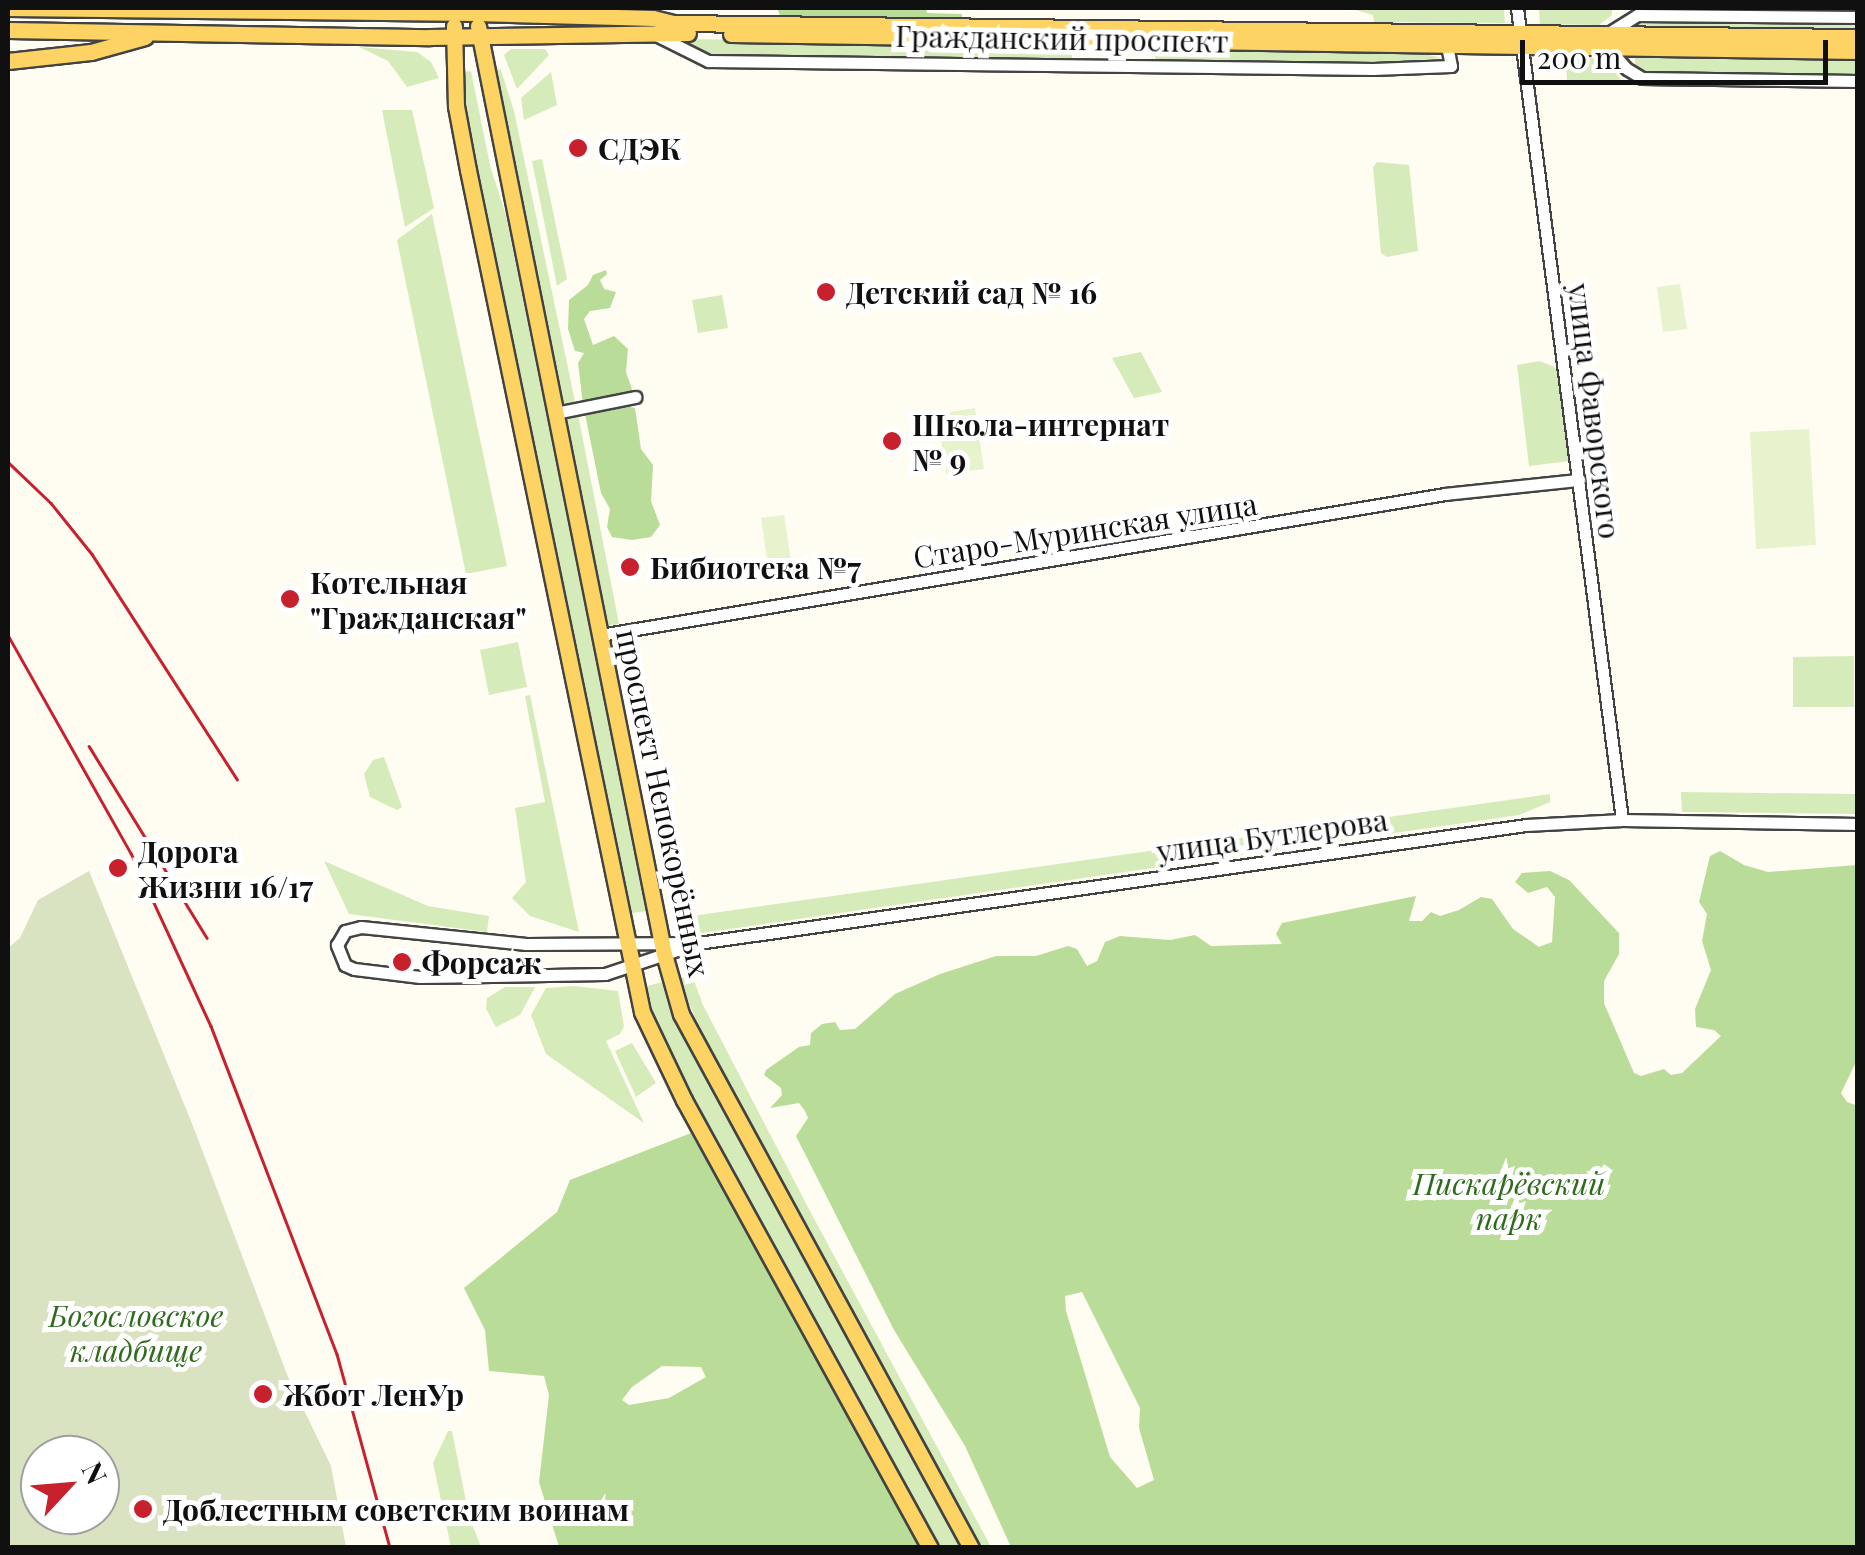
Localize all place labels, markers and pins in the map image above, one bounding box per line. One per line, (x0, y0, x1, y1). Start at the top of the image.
place label: СДЭК (598, 130, 681, 166)
marker: СДЭК (567, 137, 589, 159)
place label: Детский сад № 16 (846, 274, 1097, 310)
marker: Детский сад № 16 (815, 281, 837, 303)
place label: Школа-интернат № 9 (912, 406, 1169, 476)
marker: Школа-интернат № 9 (881, 430, 903, 452)
place label: Бибиотека №7 (650, 549, 861, 585)
marker: Бибиотека №7 (619, 556, 641, 578)
place label: Котельная "Гражданская" (310, 564, 527, 634)
marker: Котельная "Гражданская" (279, 588, 301, 610)
place label: Дорога Жизни 16/17 (138, 833, 313, 904)
marker: Дорога Жизни 16/17 (107, 857, 129, 879)
place label: Форсаж (422, 944, 542, 980)
marker: Форсаж (391, 951, 413, 973)
place label: Жбот ЛенУр (283, 1376, 464, 1412)
marker: Жбот ЛенУр (252, 1383, 274, 1405)
place label: Доблестным советским воинам (163, 1491, 629, 1527)
marker: Доблестным советским воинам (132, 1498, 154, 1520)

